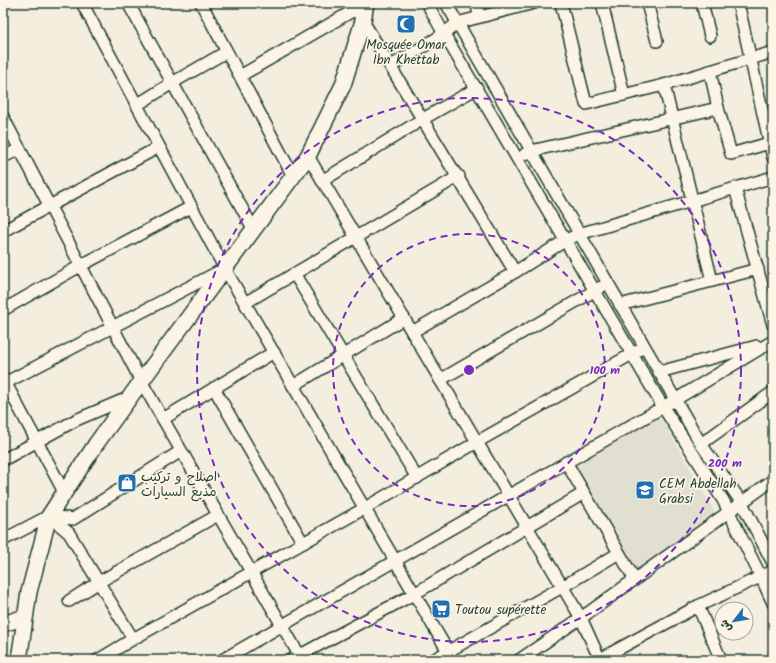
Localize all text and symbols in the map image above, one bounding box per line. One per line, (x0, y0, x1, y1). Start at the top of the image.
mosque icon: Mosquée Omar Ibn Khettab (395, 13, 417, 35)
place label: Mosquée Omar Ibn Khettab (366, 35, 446, 71)
text: 100 m (590, 361, 620, 380)
centre of rings (462, 363, 476, 377)
text: 200 m (708, 454, 742, 473)
place label: اصلاح و تركيب مذيع السيارات (141, 467, 217, 503)
shop icon: اصلاح و تركيب مذيع السيارات (116, 472, 138, 494)
place label: CEM Abdellah Grabsi (659, 474, 736, 510)
school or university icon: CEM Abdellah Grabsi (634, 479, 656, 501)
supermarket icon: Toutou supérette (430, 598, 452, 620)
place label: Toutou supérette (455, 600, 546, 621)
north arrow (714, 601, 754, 641)
text: ش (715, 616, 737, 635)

